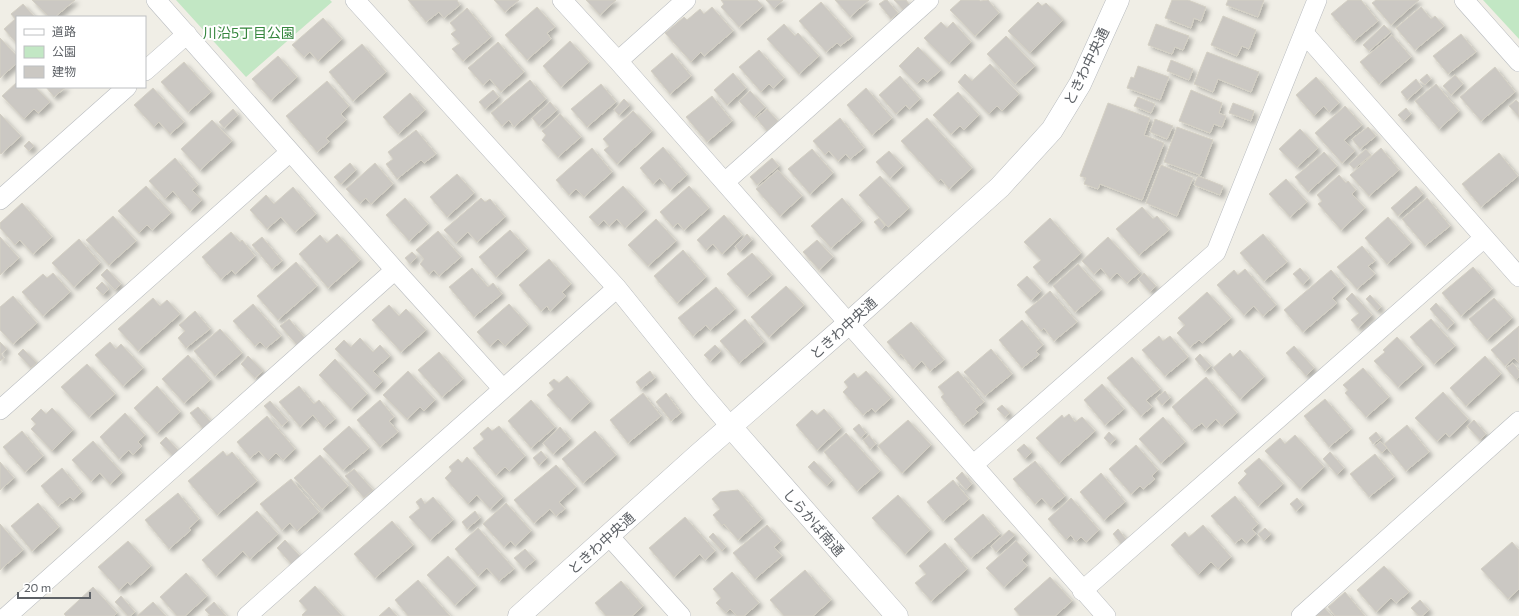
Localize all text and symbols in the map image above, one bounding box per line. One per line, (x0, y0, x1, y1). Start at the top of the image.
legend (16, 16, 146, 88)
text: 道路 (52, 24, 76, 38)
park label: 川沿5丁目公園 (203, 24, 295, 41)
street label: ときわ中央通 (1060, 25, 1112, 107)
text: 公園 (52, 44, 76, 58)
text: 建物 (52, 64, 76, 78)
street label: ときわ中央通 (806, 294, 880, 362)
street label: しらかば南通 (780, 485, 848, 559)
street label: ときわ中央通 (564, 509, 638, 577)
scale bar (18, 574, 90, 600)
text: 20 m (24, 580, 51, 594)

